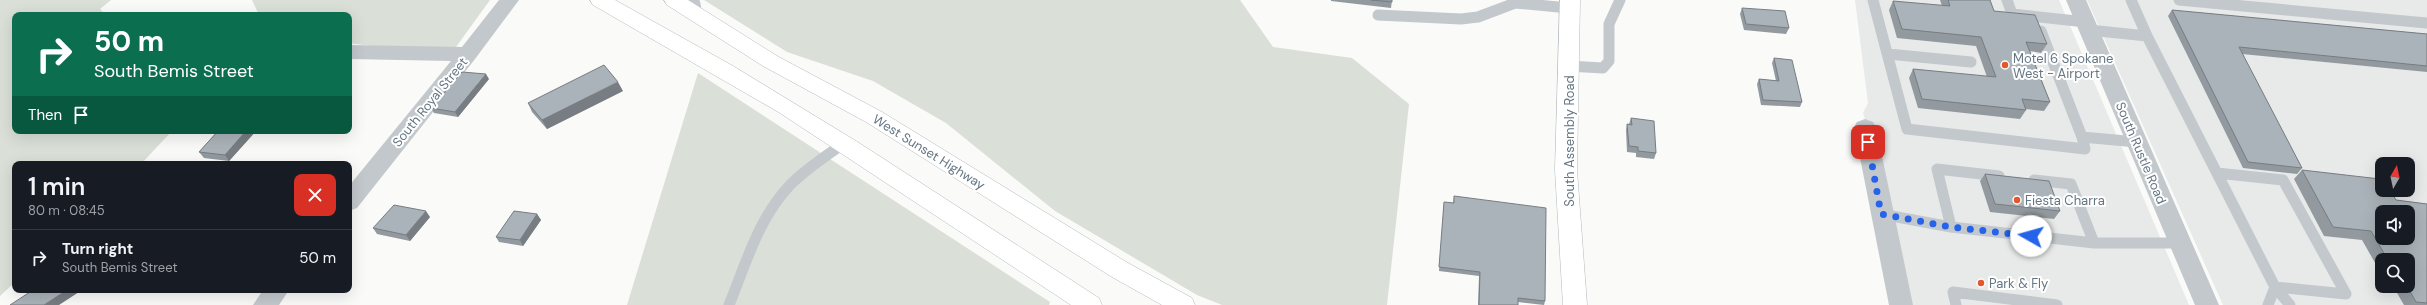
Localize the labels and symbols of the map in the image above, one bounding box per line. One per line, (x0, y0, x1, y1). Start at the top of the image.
place label: Motel 6 Spokane West - Airport (2013, 50, 2113, 82)
street label: South Royal Street (389, 54, 471, 150)
marker: Motel 6 Spokane West - Airport (2000, 60, 2010, 70)
street label: South Assembly Road (1561, 75, 1578, 207)
street label: South Rustle Road (2112, 99, 2170, 207)
street label: West Sunset Highway (870, 111, 988, 193)
pin (1851, 125, 1885, 159)
north arrow (2375, 157, 2415, 197)
place label: Fiesta Charra (2025, 192, 2105, 209)
marker: Fiesta Charra (2012, 195, 2022, 205)
position arrow (2010, 215, 2052, 257)
place label: Park & Fly (1989, 275, 2048, 292)
marker: Park & Fly (1976, 278, 1986, 288)

